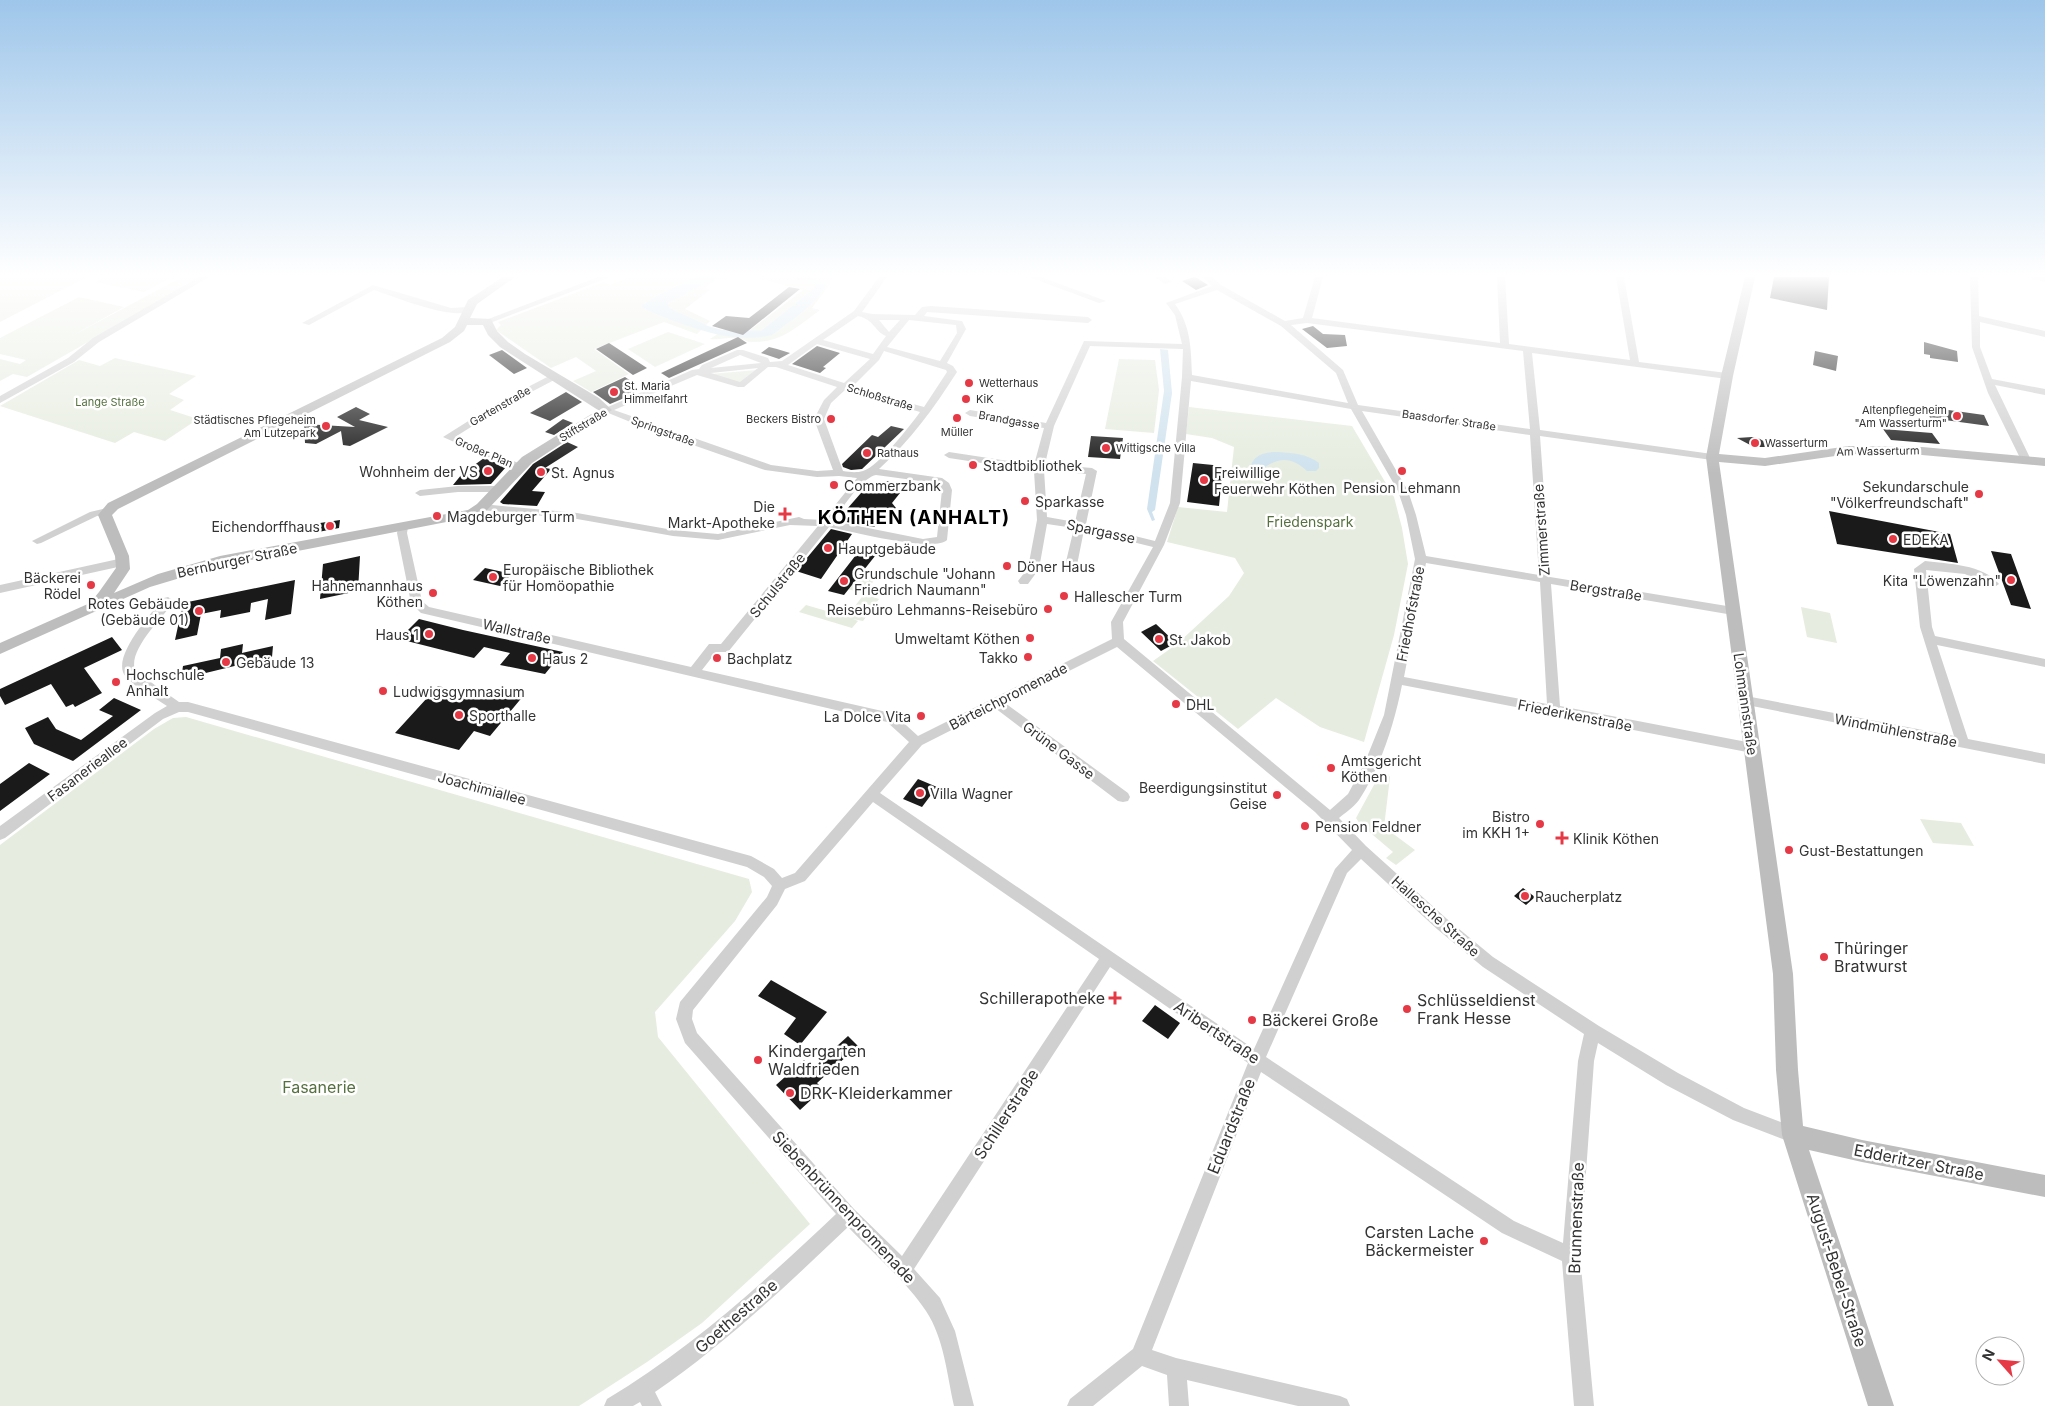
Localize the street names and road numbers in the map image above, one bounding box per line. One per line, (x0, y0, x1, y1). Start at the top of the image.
street label: Schloßstraße (845, 380, 915, 414)
street label: Gartenstraße (467, 383, 533, 429)
street label: Stiftstraße (556, 405, 610, 445)
street label: Baasdorfer Straße (1401, 406, 1497, 434)
street label: Brandgasse (977, 408, 1041, 432)
street label: Springstraße (629, 413, 697, 449)
street label: Großer Plan (453, 434, 515, 470)
street label: Am Wasserturm (1836, 443, 1920, 459)
street label: Zimmerstraße (1529, 483, 1553, 577)
street label: Spargasse (1065, 515, 1137, 547)
street label: Bernburger Straße (175, 539, 299, 581)
street label: Schulstraße (746, 549, 808, 621)
street label: Friedhofstraße (1392, 565, 1428, 663)
street label: Bergstraße (1569, 576, 1643, 604)
street label: Wallstraße (481, 615, 553, 647)
street label: Lohmannstraße (1730, 652, 1762, 756)
street label: Bärteichpromenade (946, 659, 1070, 733)
street label: Friederikenstraße (1516, 696, 1634, 734)
street label: Windmühlenstraße (1833, 710, 1959, 750)
street label: Grüne Gasse (1020, 717, 1098, 783)
street label: Fasanerieallee (44, 733, 130, 805)
street label: Joachimiallee (436, 768, 528, 808)
street label: Hallesche Straße (1389, 872, 1483, 960)
street label: Aribertstraße (1170, 996, 1264, 1068)
street label: Schillerstraße (969, 1065, 1043, 1163)
street label: Eduardstraße (1203, 1075, 1259, 1177)
street label: Siebenbrünnenpromenade (768, 1127, 920, 1287)
street label: Edderitzer Straße (1852, 1140, 1986, 1184)
street label: Brunnenstraße (1564, 1162, 1588, 1274)
street label: August-Bebel-Straße (1803, 1191, 1871, 1349)
street label: Goethestraße (691, 1275, 781, 1357)

